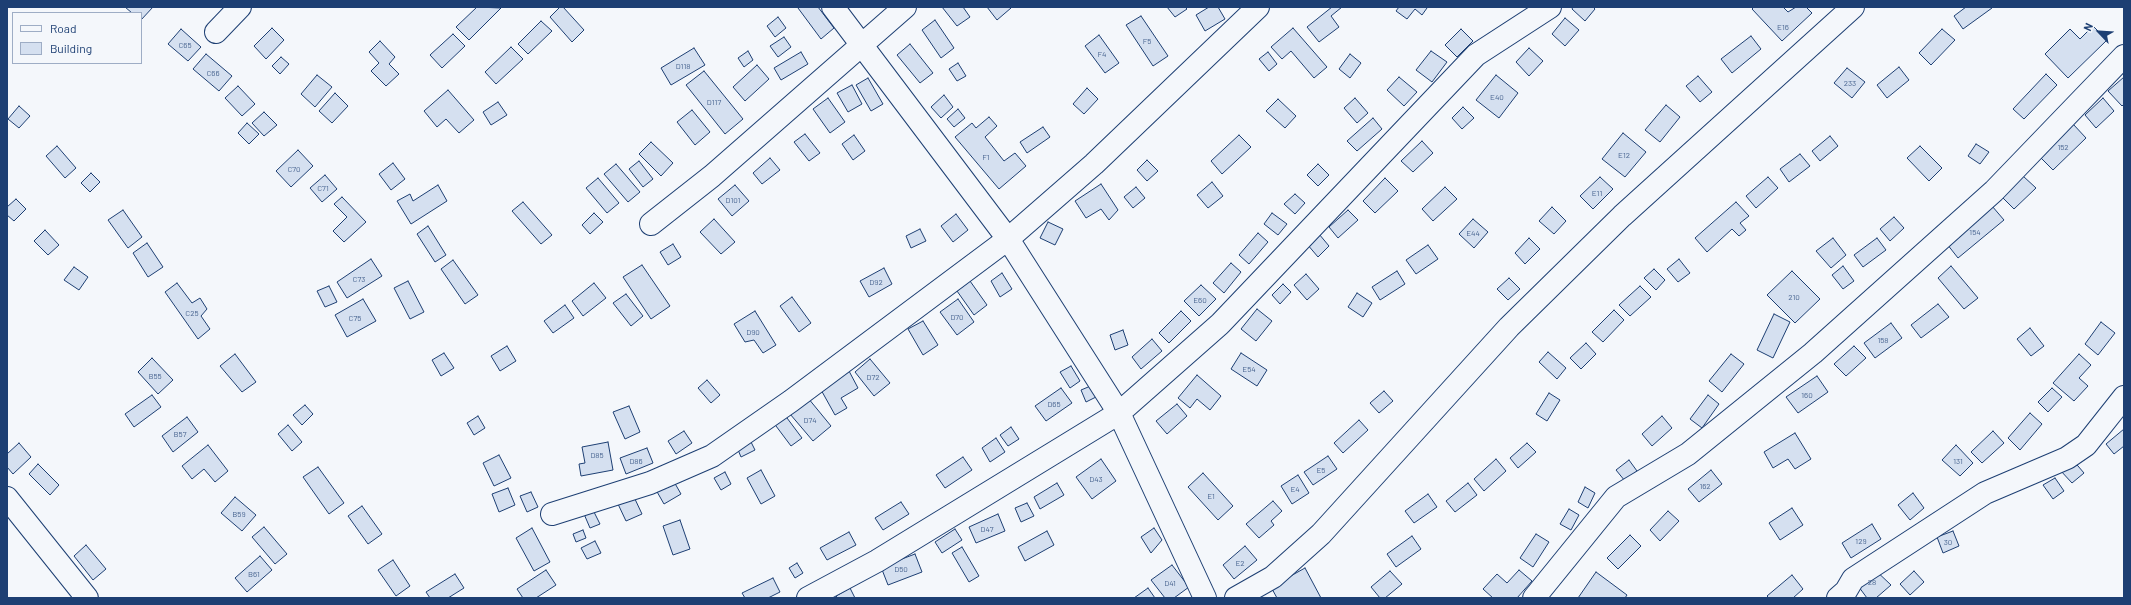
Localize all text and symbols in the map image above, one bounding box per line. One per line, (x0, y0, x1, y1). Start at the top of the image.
legend (12, 12, 142, 64)
north arrow (2079, 12, 2119, 52)
text: Road (50, 21, 77, 35)
text: N (2080, 21, 2095, 33)
house number: E16 (1777, 22, 1789, 32)
house number: F5 (1143, 36, 1151, 46)
house number: C65 (178, 40, 192, 50)
text: Building (50, 41, 92, 55)
house number: F4 (1098, 49, 1106, 59)
house number: D118 (676, 61, 690, 71)
house number: C66 (206, 68, 220, 78)
house number: 233 (1844, 78, 1856, 88)
house number: E40 (1490, 92, 1504, 102)
house number: D117 (707, 97, 721, 107)
house number: 152 (2057, 142, 2069, 152)
house number: E12 (1618, 150, 1630, 160)
house number: F1 (982, 152, 990, 162)
house number: C70 (287, 164, 301, 174)
house number: C71 (317, 183, 329, 193)
house number: E11 (1592, 188, 1602, 198)
house number: D101 (726, 195, 740, 205)
house number: 154 (1969, 227, 1981, 237)
house number: E44 (1466, 228, 1480, 238)
house number: C73 (353, 274, 365, 284)
house number: D92 (869, 277, 883, 287)
house number: 210 (1788, 292, 1800, 302)
house number: E60 (1193, 295, 1207, 305)
house number: C25 (185, 308, 199, 318)
house number: D70 (950, 312, 964, 322)
house number: C75 (349, 313, 361, 323)
house number: D90 (746, 327, 760, 337)
house number: 158 (1877, 335, 1889, 345)
house number: E54 (1242, 364, 1256, 374)
house number: B55 (148, 371, 162, 381)
house number: D72 (866, 372, 880, 382)
house number: 160 (1801, 390, 1813, 400)
house number: D65 (1047, 399, 1061, 409)
house number: D74 (803, 415, 817, 425)
house number: B57 (174, 429, 186, 439)
house number: D85 (590, 450, 604, 460)
house number: D86 (629, 456, 643, 466)
house number: 131 (1953, 456, 1963, 466)
house number: E5 (1317, 465, 1325, 475)
house number: D43 (1089, 474, 1103, 484)
house number: 162 (1699, 481, 1711, 491)
house number: E4 (1290, 484, 1300, 494)
house number: E1 (1207, 491, 1215, 501)
house number: B59 (232, 509, 246, 519)
house number: D47 (981, 524, 993, 534)
house number: 129 (1855, 536, 1867, 546)
house number: 30 (1944, 537, 1952, 547)
house number: E2 (1235, 558, 1245, 568)
house number: D50 (894, 564, 908, 574)
house number: B61 (248, 569, 260, 579)
house number: 28 (1868, 577, 1876, 587)
house number: D41 (1164, 578, 1176, 588)

